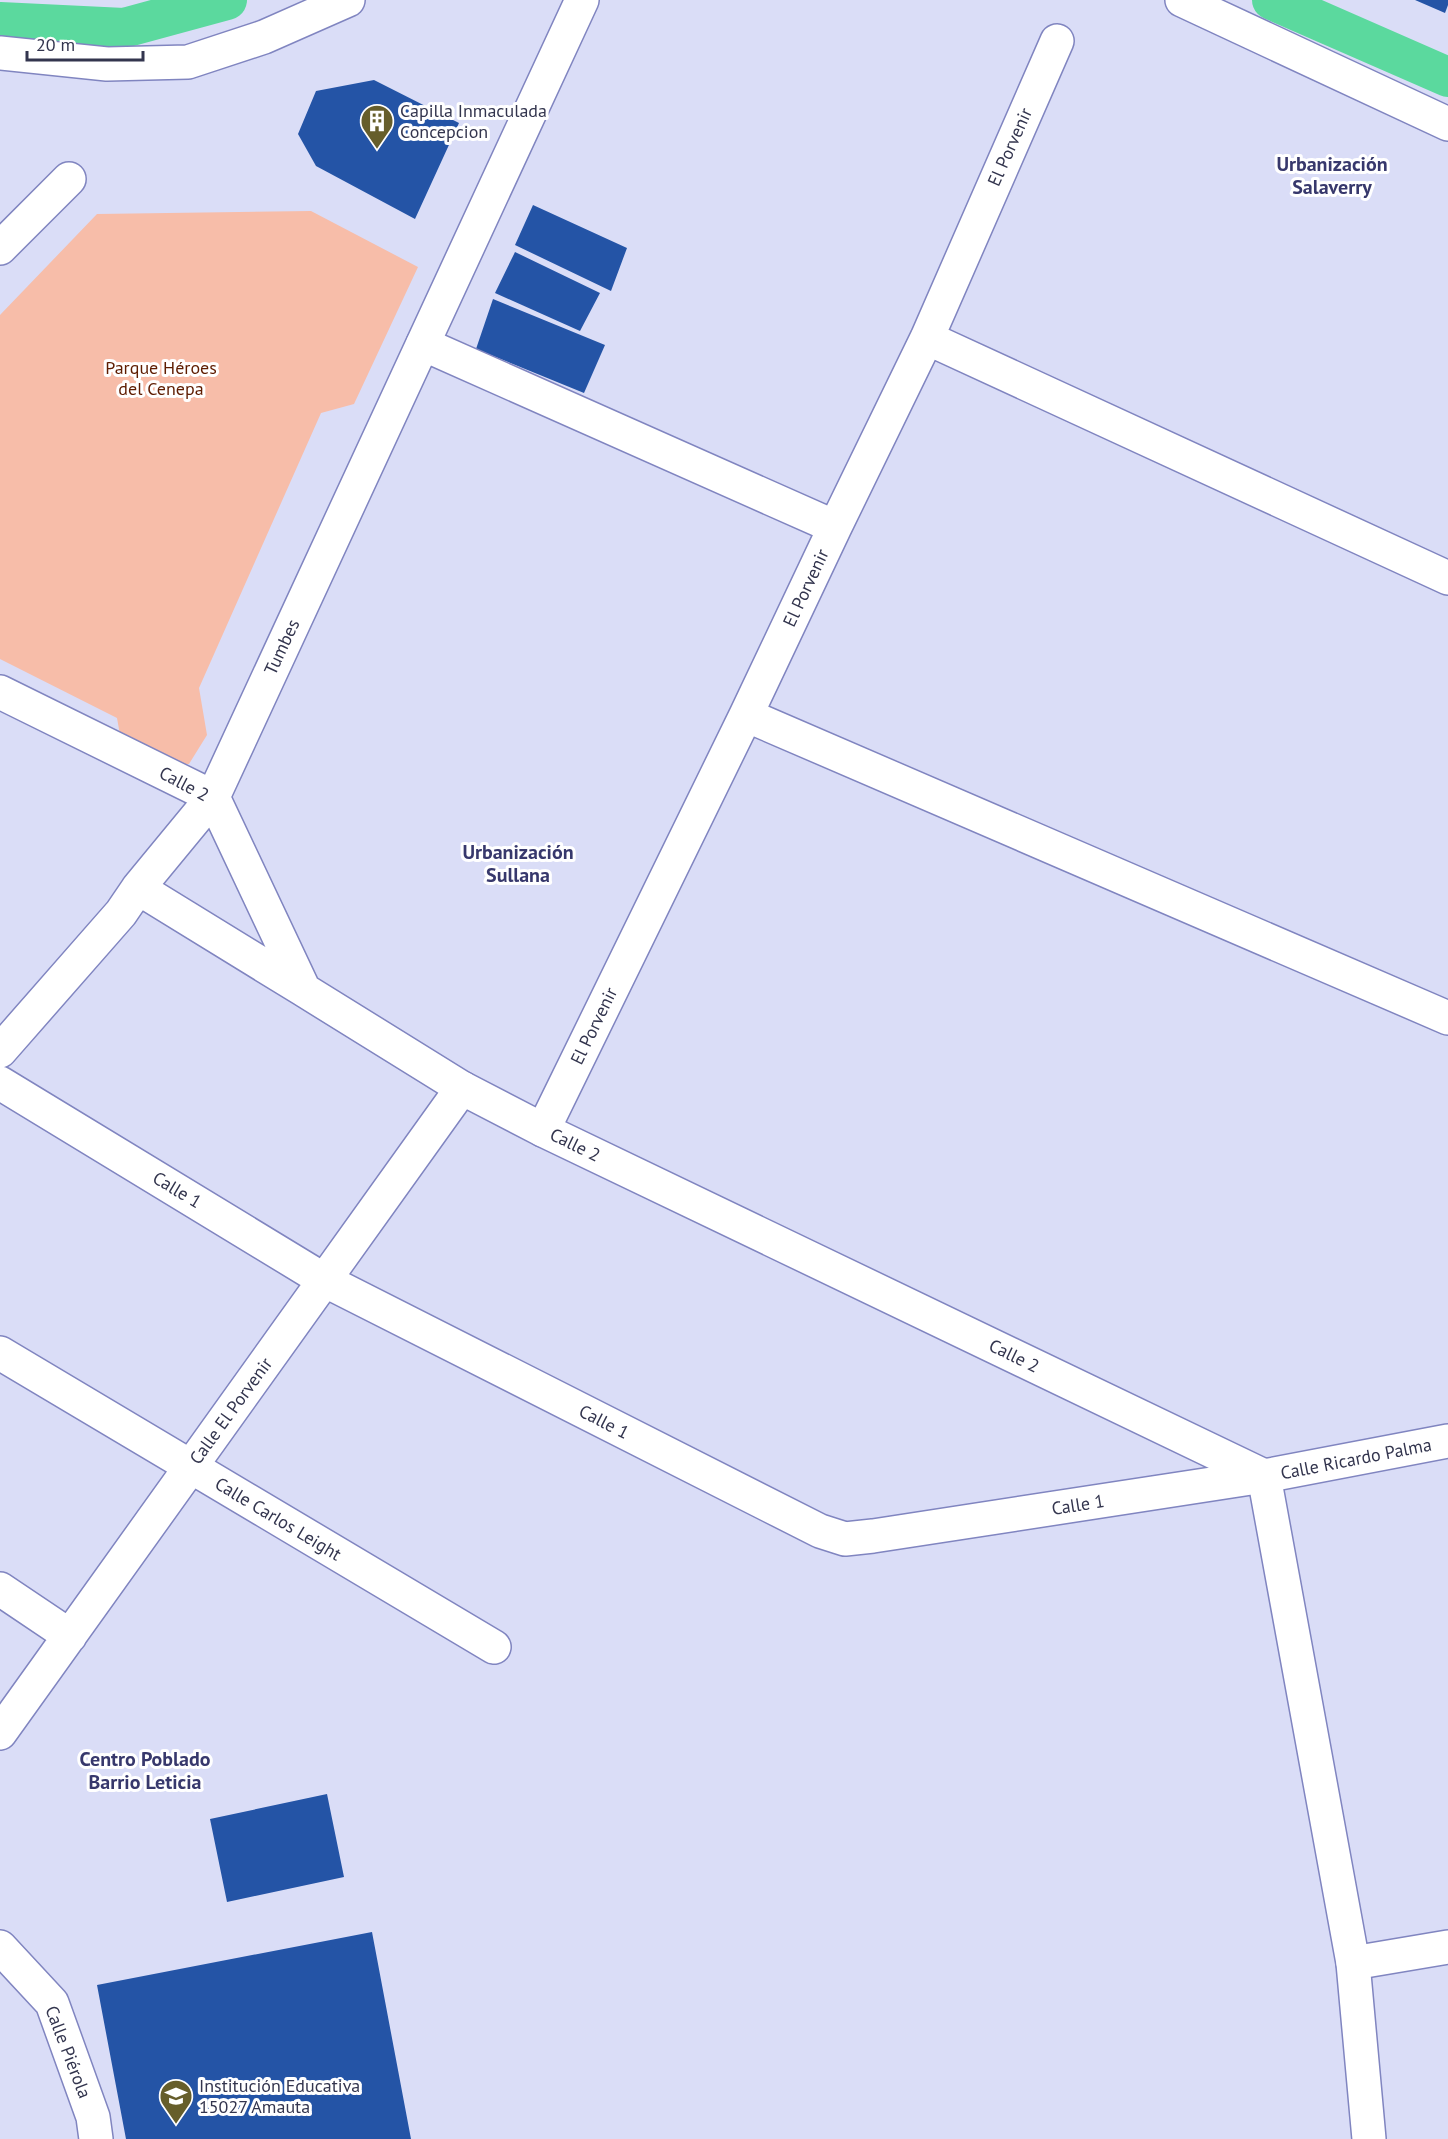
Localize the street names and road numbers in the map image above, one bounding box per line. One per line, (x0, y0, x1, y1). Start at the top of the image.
street label: El Porvenir (982, 104, 1037, 190)
street label: El Porvenir (778, 545, 834, 630)
street label: Tumbes (259, 615, 304, 678)
street label: Calle 2 (155, 761, 213, 806)
street label: El Porvenir (565, 983, 622, 1068)
street label: Calle 2 (546, 1123, 604, 1167)
street label: Calle 1 (149, 1166, 206, 1213)
street label: Calle 2 (985, 1334, 1043, 1378)
street label: Calle El Porvenir (184, 1353, 277, 1469)
street label: Calle 1 (575, 1399, 633, 1444)
street label: Calle Ricardo Palma (1278, 1433, 1433, 1484)
street label: Calle Carlos Leight (211, 1472, 346, 1565)
street label: Calle 1 (1050, 1489, 1106, 1520)
street label: Calle Piérola (40, 2002, 97, 2101)

